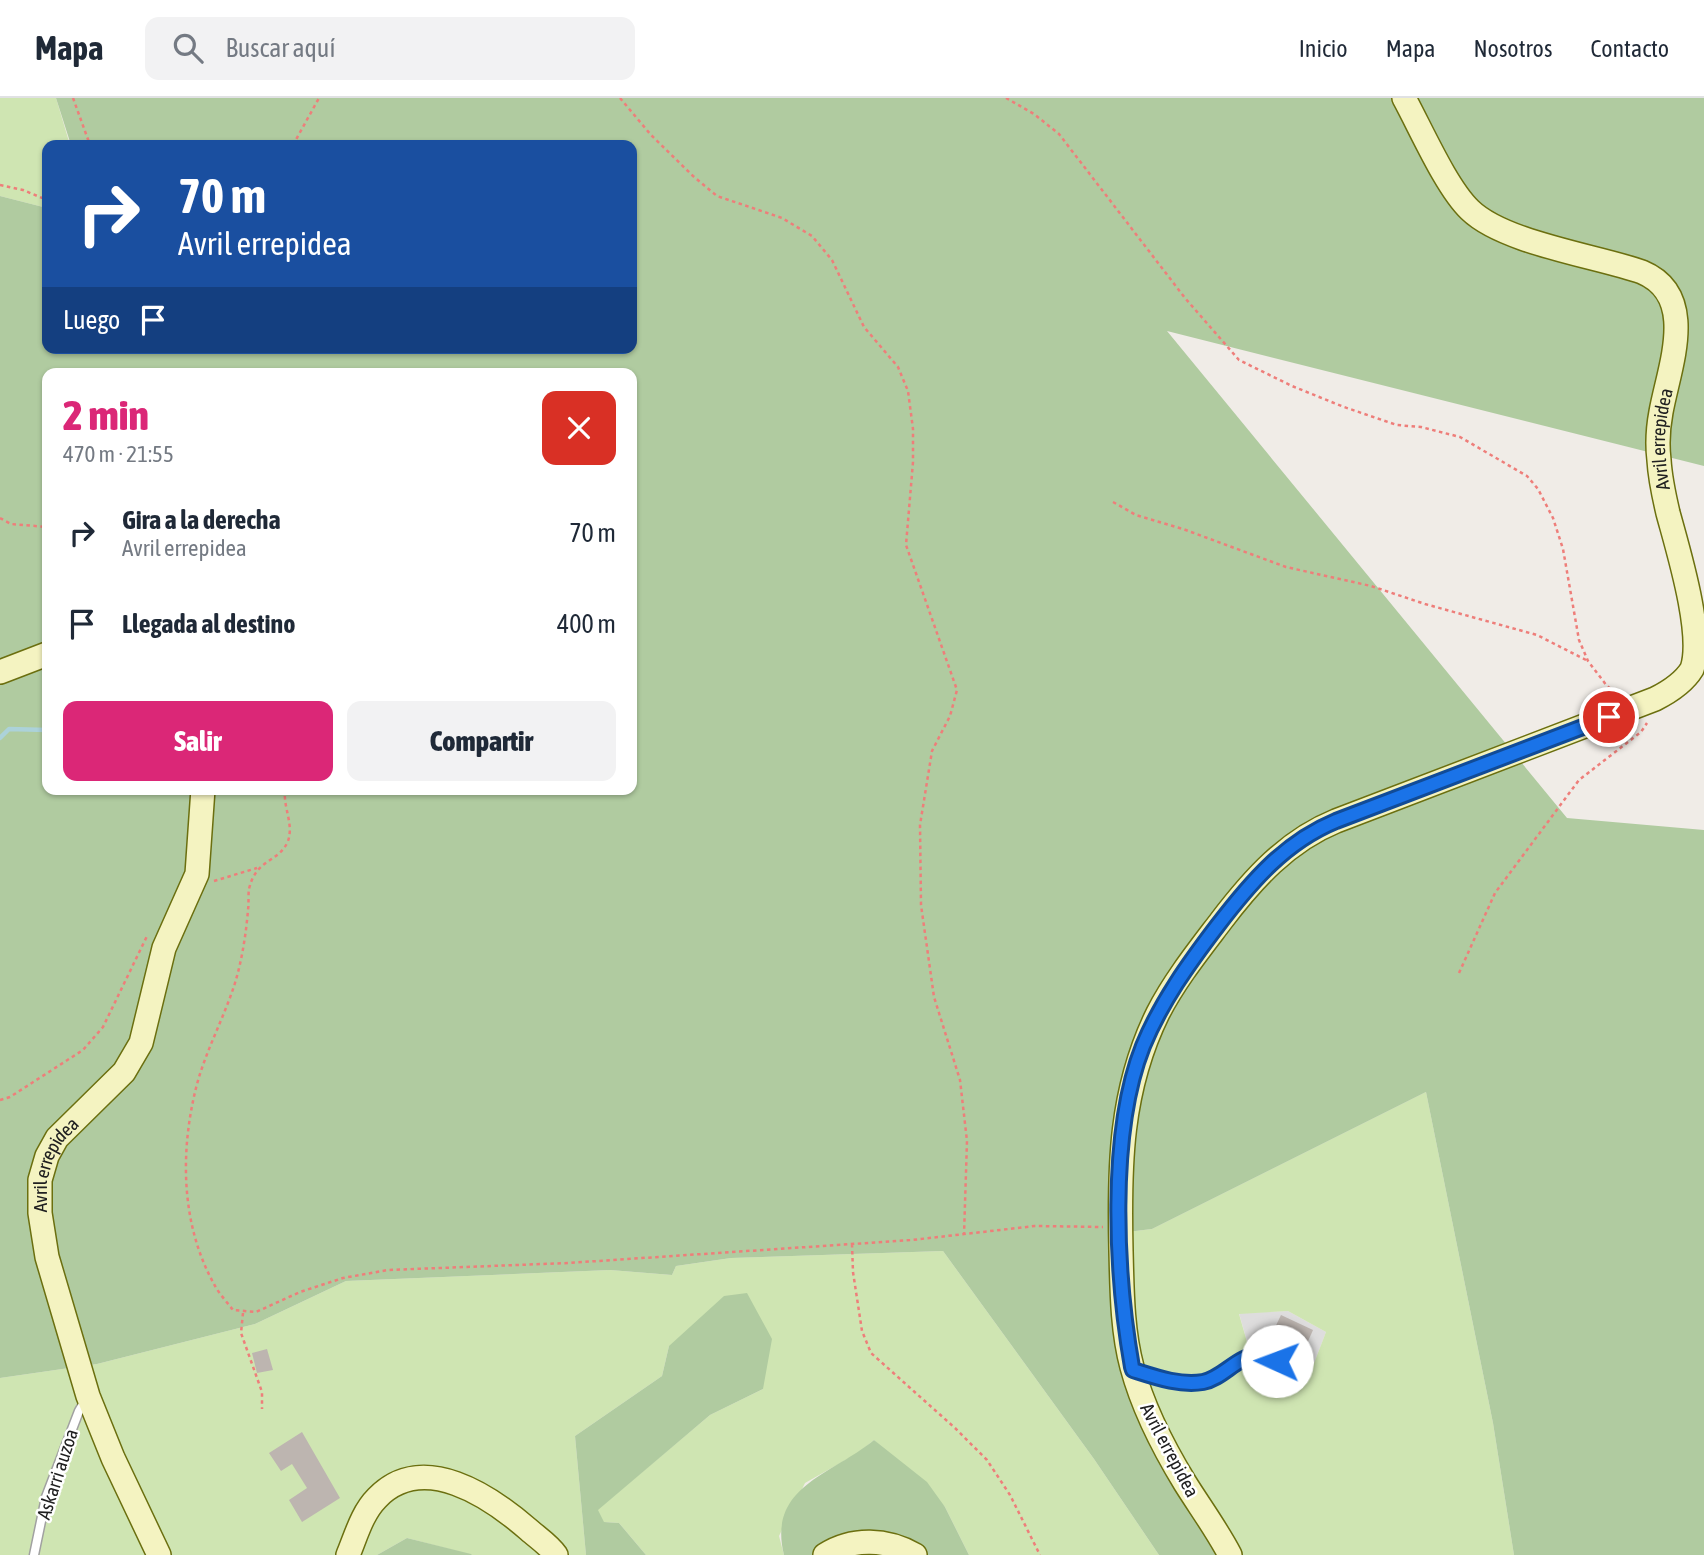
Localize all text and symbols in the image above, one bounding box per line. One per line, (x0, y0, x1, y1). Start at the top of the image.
search box (145, 17, 635, 80)
text: Mapa (35, 29, 103, 67)
icon: search (169, 29, 207, 67)
text: Buscar aquí (225, 33, 335, 63)
text: Inicio (1299, 35, 1348, 62)
text: Mapa (1386, 35, 1435, 62)
text: Nosotros (1473, 35, 1552, 62)
text: Contacto (1590, 35, 1669, 62)
text: 70 m (178, 167, 266, 223)
icon: right (63, 168, 154, 259)
text: Avril errepidea (178, 225, 352, 262)
icon: arrive (134, 301, 172, 339)
text: Luego (63, 305, 120, 335)
street label: Avril errepidea (1647, 386, 1677, 492)
text: 2 min (63, 391, 149, 439)
button: close (542, 391, 616, 465)
text: 470 m · 21:55 (63, 441, 174, 467)
text: Gira a la derecha (122, 505, 281, 535)
icon: right (63, 514, 101, 552)
text: 70 m (569, 518, 616, 548)
text: Avril errepidea (122, 535, 247, 561)
icon: arrive (63, 605, 101, 643)
text: Llegada al destino (122, 609, 295, 639)
text: 400 m (557, 609, 616, 639)
pin (1579, 687, 1639, 747)
icon: arrive (1590, 698, 1628, 736)
button: Salir (63, 701, 333, 781)
button: Compartir (347, 701, 616, 781)
street label: Avril errepidea (29, 1112, 83, 1212)
position arrow (1240, 1324, 1314, 1398)
street label: Avril errepidea (1136, 1399, 1204, 1501)
street label: Askarri auzoa (32, 1426, 82, 1522)

